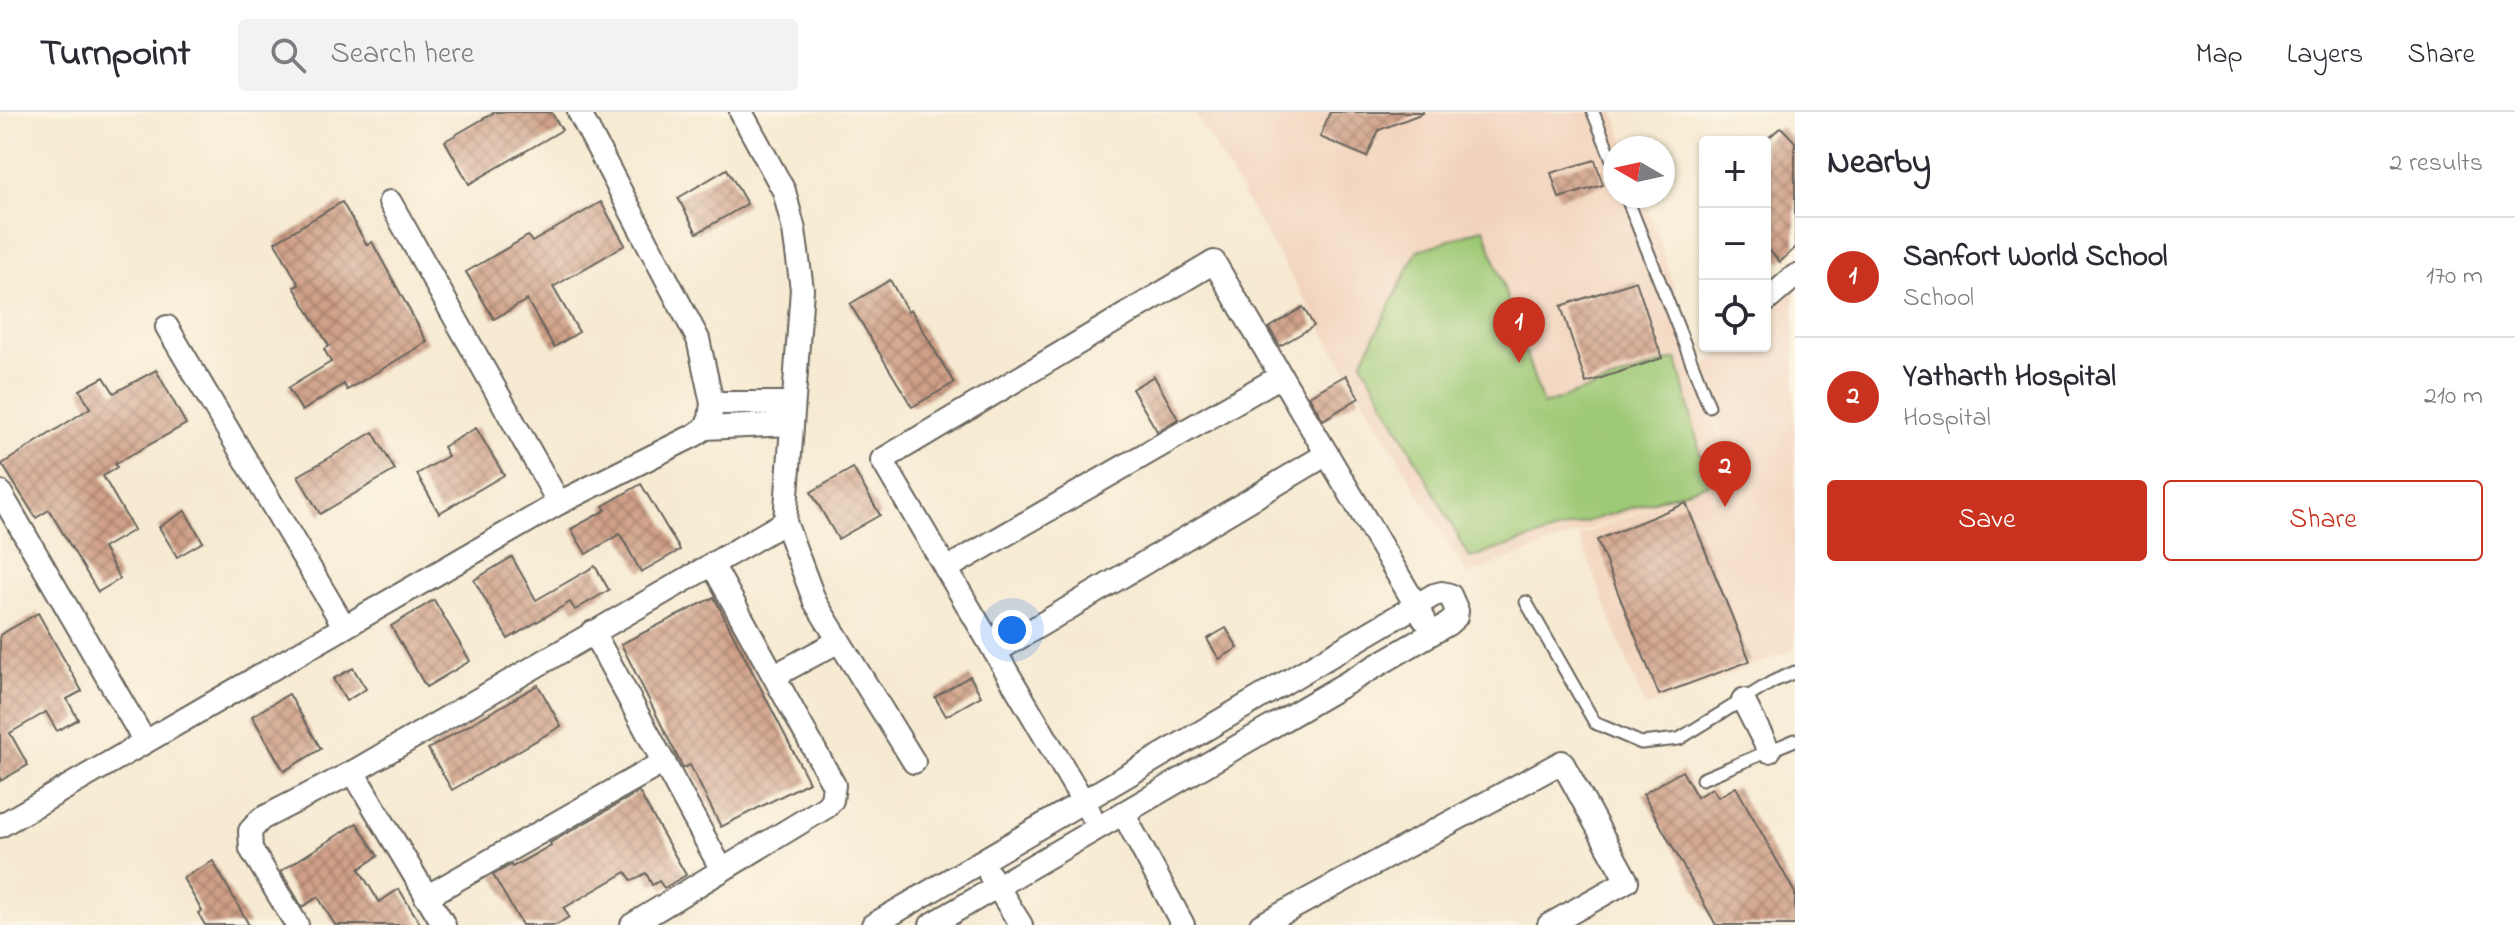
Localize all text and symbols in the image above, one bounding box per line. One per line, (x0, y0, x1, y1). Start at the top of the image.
search box (238, 19, 798, 91)
text: Turnpoint (40, 27, 190, 83)
icon: search (266, 33, 310, 77)
text: Search here (330, 33, 474, 77)
text: Map (2195, 35, 2243, 76)
text: Layers (2287, 35, 2363, 76)
text: Share (2407, 35, 2475, 76)
north arrow (1603, 136, 1675, 208)
map controls (1699, 136, 1771, 352)
button: + (1699, 136, 1771, 208)
text: Nearby (1827, 139, 1931, 189)
text: 2 results (2390, 145, 2483, 183)
button: − (1699, 208, 1771, 280)
text: Sanfort World School (1903, 236, 2168, 280)
text: 1 (1849, 258, 1857, 296)
text: 170 m (2426, 258, 2483, 296)
button: locate (1699, 280, 1771, 352)
text: School (1903, 280, 1974, 318)
pin: 1 (1493, 297, 1545, 363)
text: Yatharth Hospital (1903, 356, 2116, 400)
text: 2 (1847, 378, 1859, 416)
text: 210 m (2424, 378, 2483, 416)
text: Hospital (1903, 400, 1991, 438)
pin: 2 (1699, 441, 1751, 507)
button: Save (1827, 480, 2147, 561)
button: Share (2163, 480, 2483, 561)
your location (992, 610, 1032, 650)

